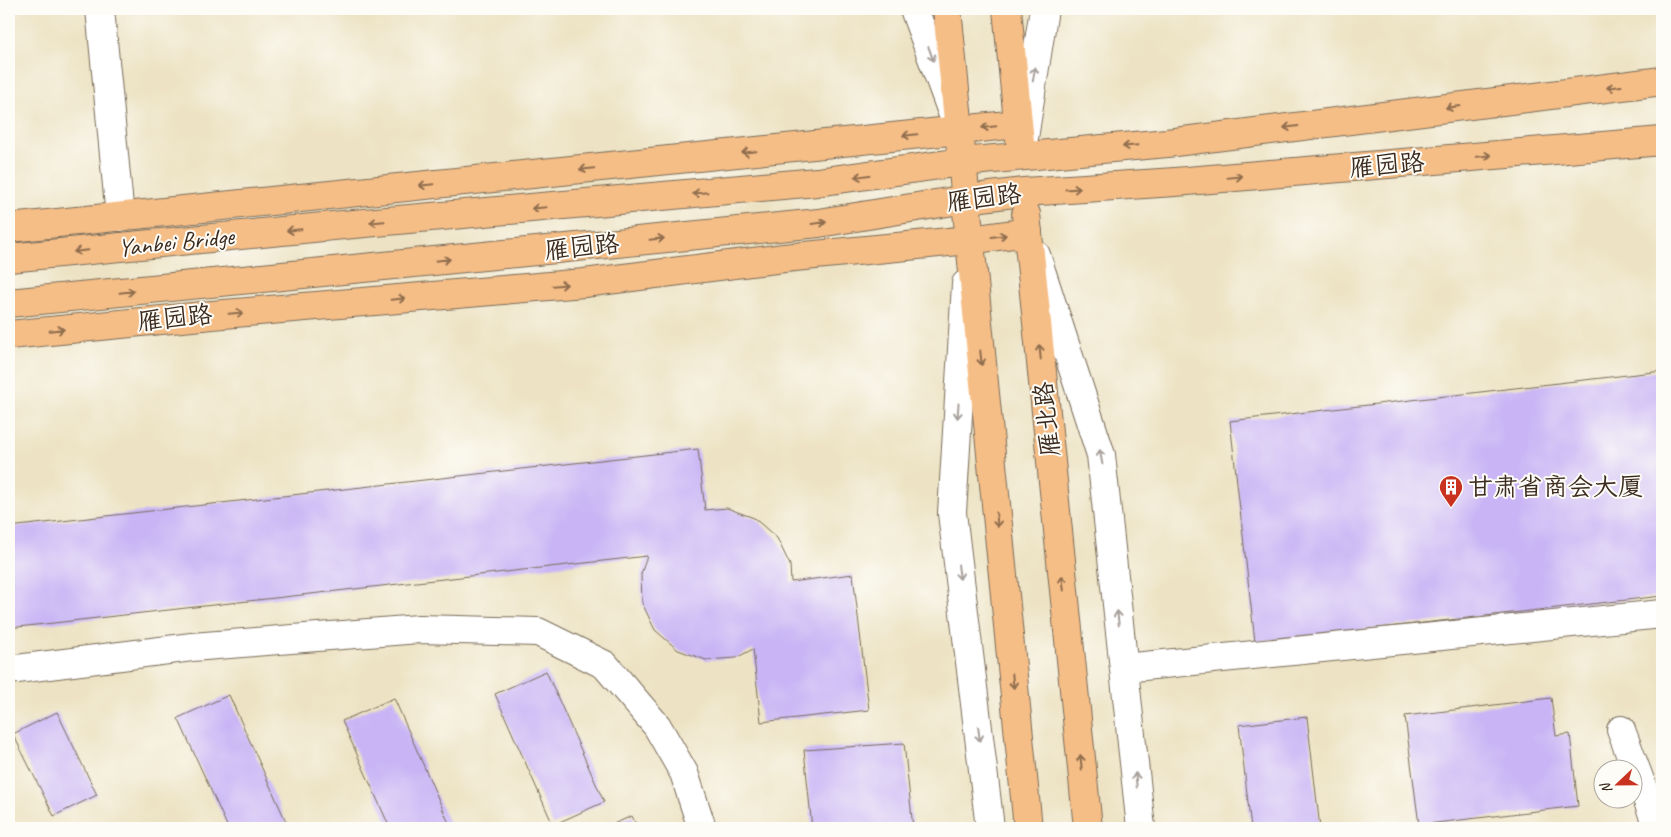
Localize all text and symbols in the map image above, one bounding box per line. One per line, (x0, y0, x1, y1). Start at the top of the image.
one-way arrow (927, 46, 936, 62)
one-way arrow (1029, 67, 1039, 83)
one-way arrow (1606, 82, 1622, 92)
one-way arrow (1445, 102, 1461, 112)
one-way arrow (981, 122, 997, 132)
one-way arrow (1284, 123, 1300, 133)
one-way arrow (903, 130, 919, 140)
one-way arrow (1122, 141, 1138, 151)
street label: 雁园路 (1348, 146, 1426, 184)
one-way arrow (741, 147, 757, 157)
one-way arrow (1476, 152, 1492, 161)
one-way arrow (579, 164, 595, 173)
one-way arrow (854, 171, 870, 181)
one-way arrow (1227, 173, 1243, 182)
street label: 雁园路 (945, 178, 1023, 218)
one-way arrow (418, 180, 434, 190)
one-way arrow (1065, 184, 1081, 193)
one-way arrow (693, 188, 709, 198)
one-way arrow (531, 203, 547, 212)
one-way arrow (369, 217, 385, 227)
one-way arrow (810, 218, 826, 228)
street label: Yanbei Bridge (117, 220, 237, 264)
one-way arrow (287, 225, 303, 235)
street label: 雁园路 (543, 227, 621, 267)
one-way arrow (990, 231, 1006, 241)
one-way arrow (649, 234, 665, 244)
one-way arrow (73, 246, 89, 256)
one-way arrow (435, 256, 451, 265)
one-way arrow (552, 281, 568, 290)
one-way arrow (119, 287, 135, 297)
one-way arrow (390, 294, 406, 304)
street label: 雁园路 (136, 298, 214, 338)
one-way arrow (228, 308, 244, 317)
one-way arrow (49, 325, 65, 335)
one-way arrow (1035, 344, 1045, 360)
one-way arrow (976, 350, 986, 366)
street label: 雁北路 (1027, 380, 1067, 458)
one-way arrow (954, 402, 963, 418)
one-way arrow (1095, 449, 1105, 465)
place label: 甘肃省商会大厦 (1468, 471, 1643, 503)
building icon: 甘肃省商会大厦 (1438, 474, 1464, 508)
one-way arrow (992, 511, 1002, 527)
one-way arrow (954, 564, 964, 580)
one-way arrow (1058, 576, 1068, 592)
one-way arrow (1114, 610, 1123, 626)
one-way arrow (1008, 673, 1018, 689)
one-way arrow (974, 725, 984, 741)
one-way arrow (1076, 755, 1086, 771)
north arrow (1594, 760, 1644, 810)
one-way arrow (1131, 772, 1141, 788)
text: N (1596, 779, 1616, 796)

